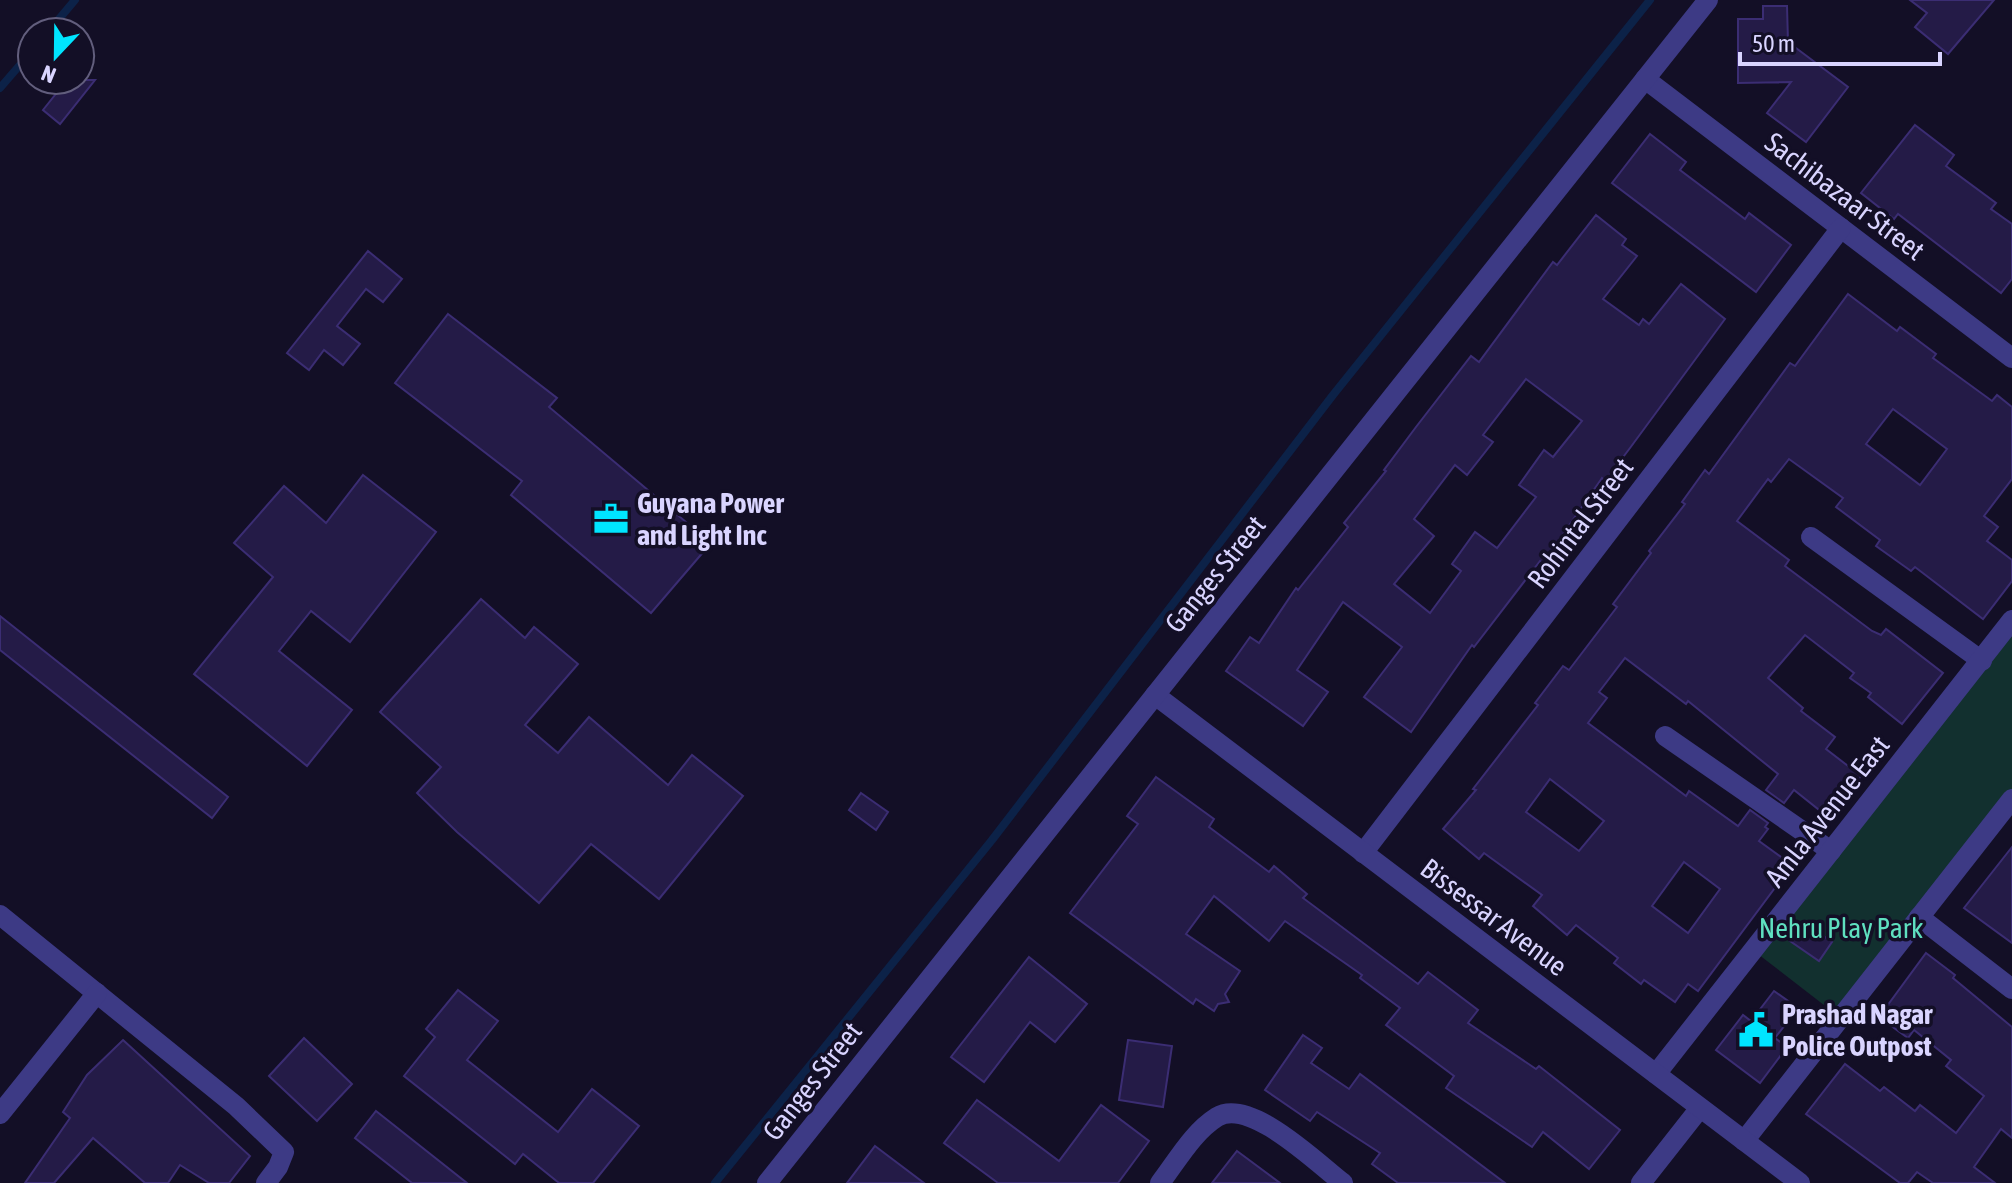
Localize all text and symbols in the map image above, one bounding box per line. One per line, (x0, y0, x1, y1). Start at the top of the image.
north arrow (16, 16, 96, 96)
scale bar (1740, 16, 1940, 66)
text: 50 m (1752, 30, 1795, 57)
text: N (38, 60, 59, 89)
street label: Sachibazaar Street (1759, 126, 1931, 266)
street label: Rohintal Street (1521, 452, 1639, 594)
place label: Guyana Power and Light Inc (637, 487, 785, 551)
office icon: Guyana Power and Light Inc (592, 500, 630, 538)
street label: Ganges Street (1158, 509, 1272, 639)
street label: Amla Avenue East (1758, 729, 1896, 893)
street label: Bissessar Avenue (1415, 852, 1573, 982)
park label: Nehru Play Park (1759, 912, 1923, 944)
place label: Prashad Nagar Police Outpost (1782, 998, 1933, 1062)
public building icon: Prashad Nagar Police Outpost (1737, 1011, 1775, 1049)
street label: Ganges Street (756, 1016, 868, 1146)

